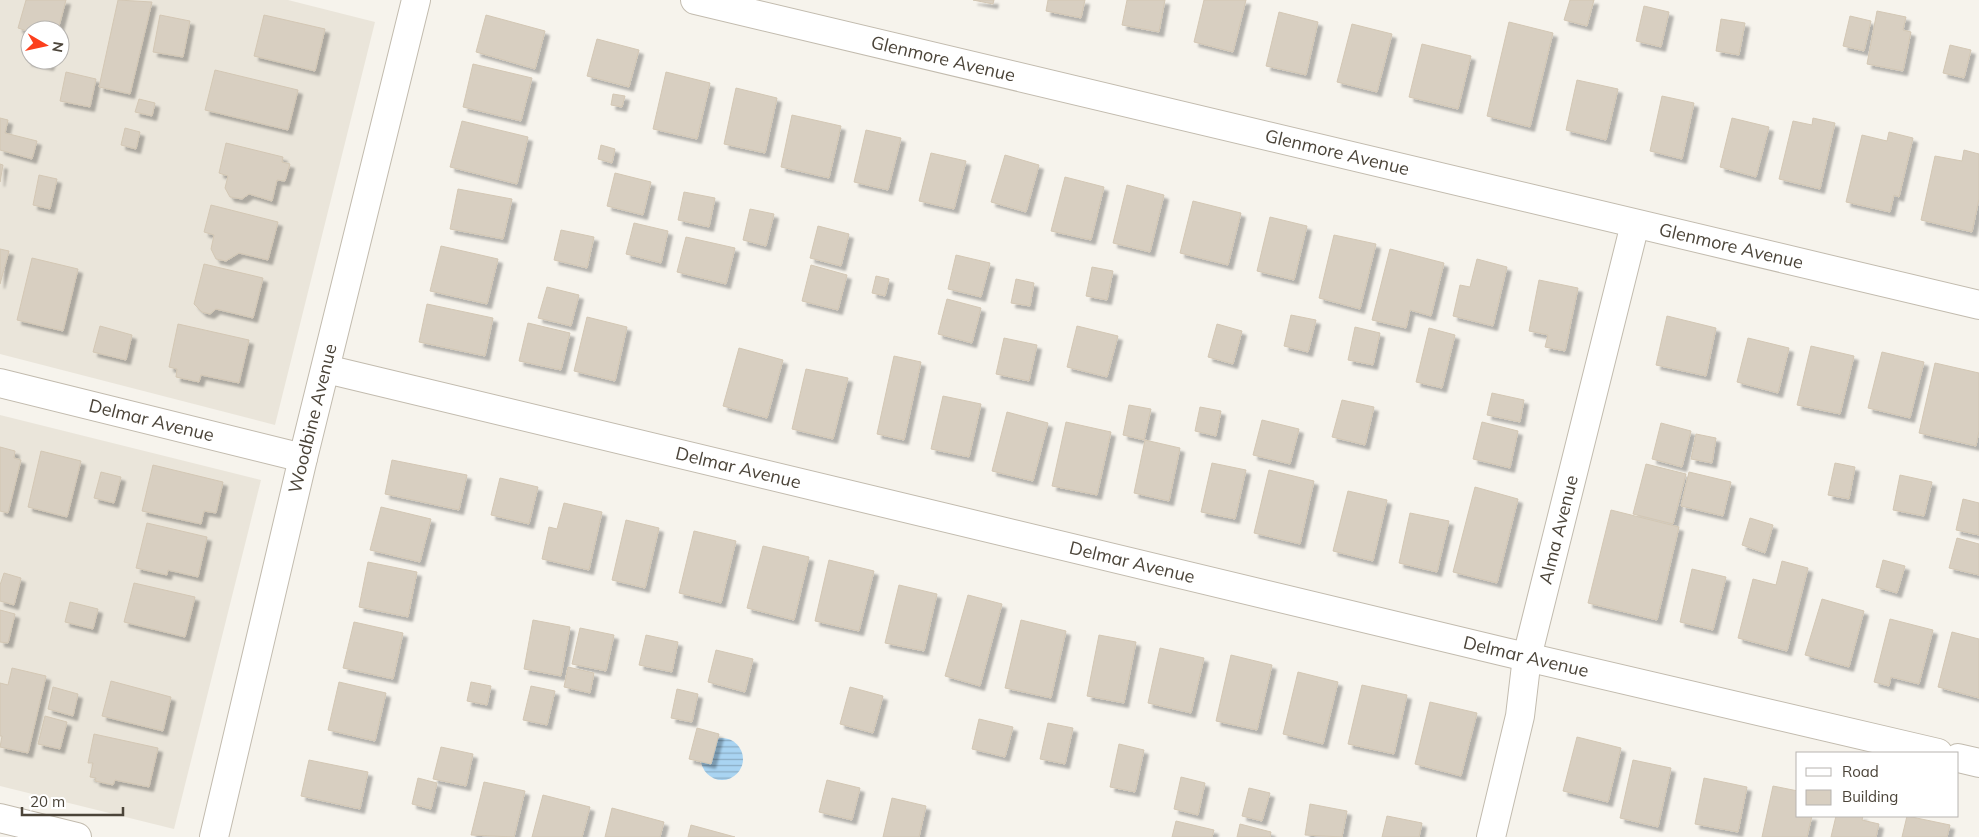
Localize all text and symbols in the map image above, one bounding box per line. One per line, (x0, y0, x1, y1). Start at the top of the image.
north arrow (20, 20, 70, 70)
street label: Glenmore Avenue (869, 30, 1018, 87)
text: N (48, 40, 68, 54)
street label: Glenmore Avenue (1263, 124, 1412, 180)
street label: Glenmore Avenue (1657, 217, 1806, 274)
street label: Woodbine Avenue (283, 341, 342, 496)
street label: Delmar Avenue (87, 393, 217, 447)
street label: Delmar Avenue (673, 441, 803, 494)
street label: Alma Avenue (1534, 473, 1583, 587)
street label: Delmar Avenue (1067, 536, 1197, 588)
street label: Delmar Avenue (1461, 630, 1591, 682)
legend (1796, 752, 1959, 817)
text: Road (1842, 762, 1879, 781)
scale bar (22, 784, 124, 816)
text: Building (1842, 787, 1898, 806)
text: 20 m (30, 792, 65, 811)

